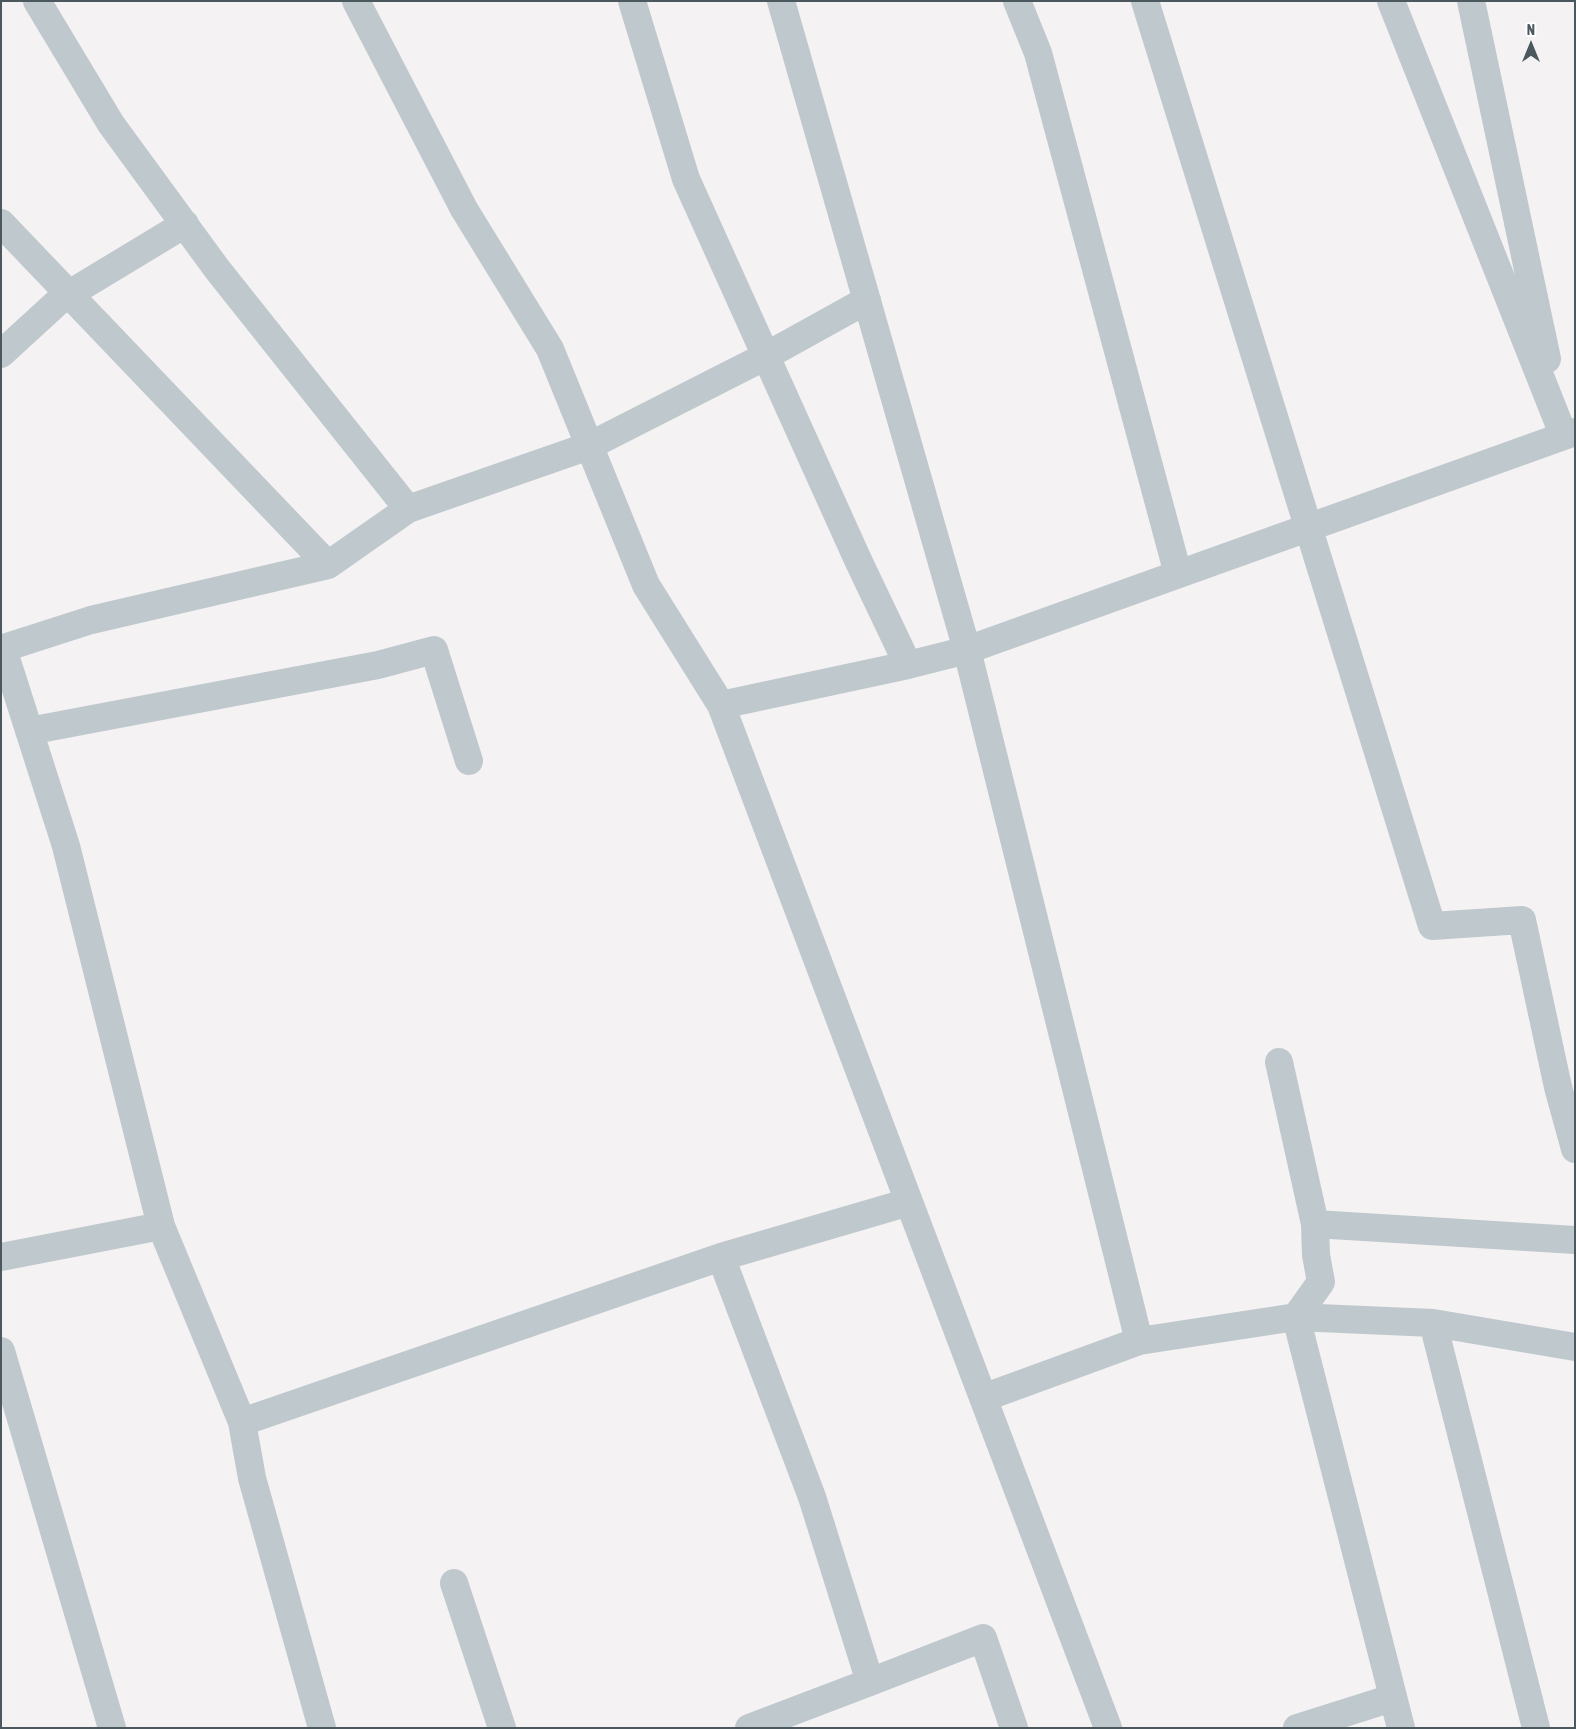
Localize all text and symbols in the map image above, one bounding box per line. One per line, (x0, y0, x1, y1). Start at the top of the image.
north arrow (1506, 20, 1556, 70)
text: N (1527, 22, 1535, 38)

